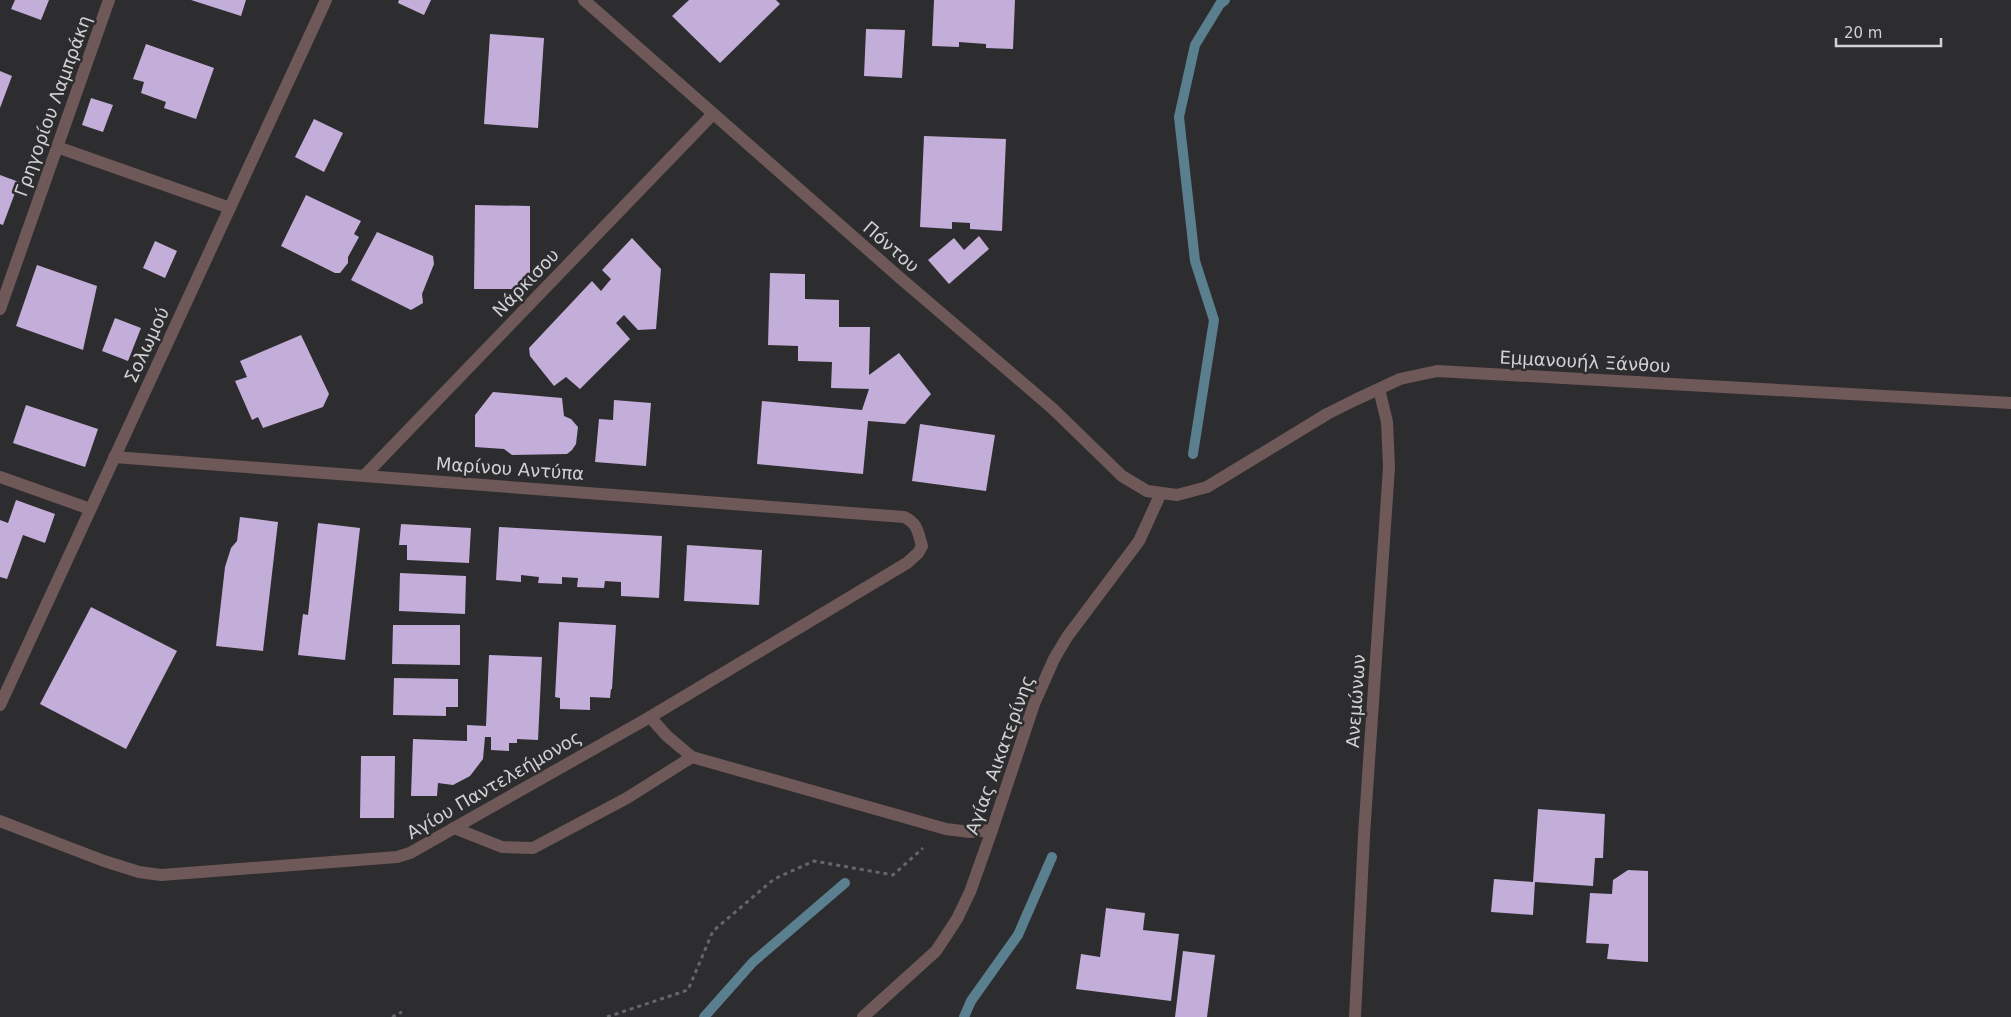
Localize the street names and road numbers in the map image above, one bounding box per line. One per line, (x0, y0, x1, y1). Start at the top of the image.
street label: Γρηγορίου Λαμπράκη (10, 13, 95, 199)
street label: Πόντου (859, 217, 923, 276)
street label: Νάρκισου (488, 244, 563, 321)
street label: Σολωμού (120, 304, 173, 386)
street label: Εμμανουήλ Ξάνθου (1499, 347, 1671, 376)
street label: Μαρίνου Αντύπα (435, 453, 585, 484)
street label: Ανεμώνων (1342, 653, 1369, 748)
street label: Αγίας Αικατερίνης (961, 672, 1038, 837)
street label: Αγίου Παντελεήμονος (403, 726, 585, 843)

